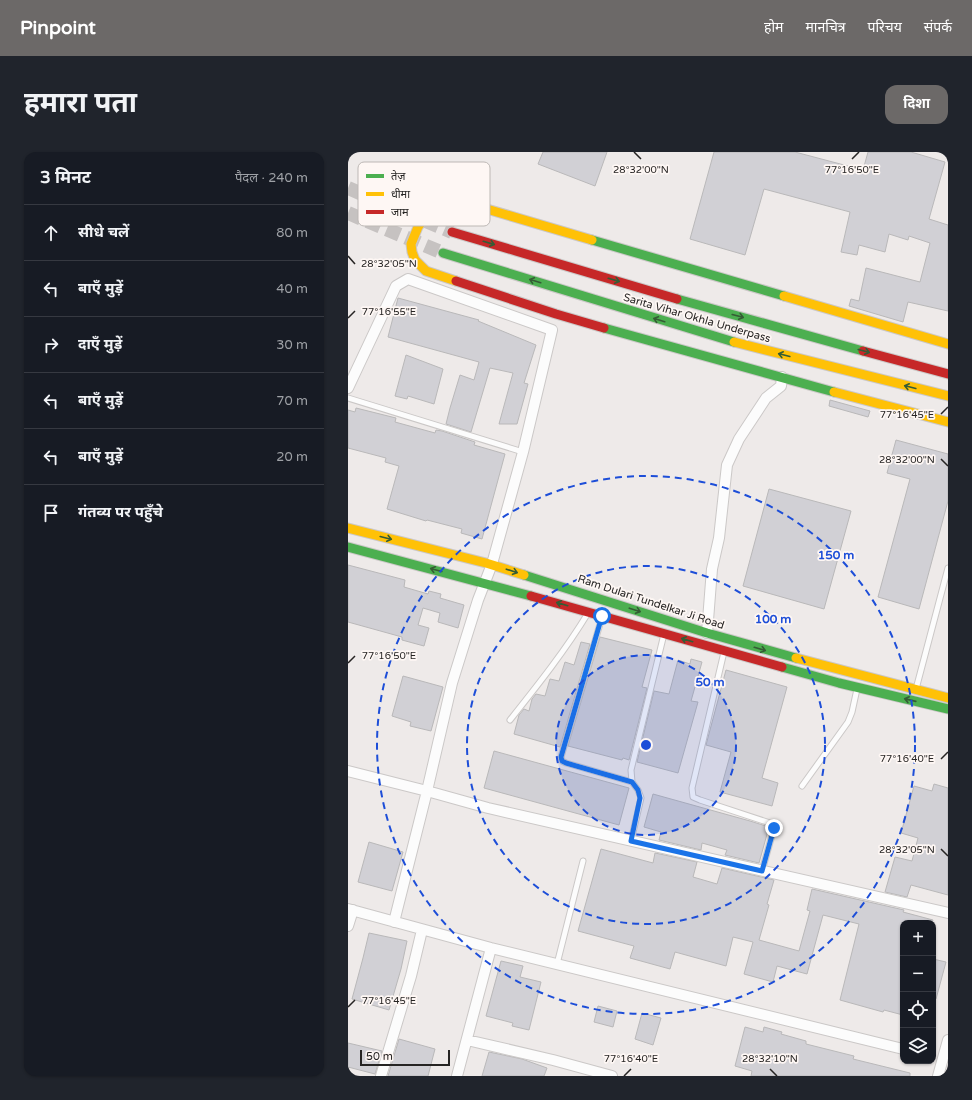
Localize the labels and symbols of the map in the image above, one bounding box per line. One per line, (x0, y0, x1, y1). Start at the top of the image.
legend (358, 162, 490, 226)
text: 28°32'00"N (613, 164, 669, 176)
text: 77°16'50"E (825, 164, 879, 176)
text: तेज़ (391, 170, 406, 183)
text: धीमा (391, 188, 410, 201)
text: जाम (391, 206, 409, 219)
one-way arrow (482, 240, 495, 247)
text: 28°32'05"N (361, 258, 417, 270)
one-way arrow (529, 277, 542, 284)
one-way arrow (607, 277, 620, 284)
street label: Sarita Vihar Okhla Underpass (622, 291, 772, 345)
text: 77°16'55"E (362, 306, 416, 318)
one-way arrow (732, 313, 745, 320)
one-way arrow (653, 316, 666, 323)
one-way arrow (857, 348, 870, 355)
one-way arrow (778, 351, 791, 358)
one-way arrow (904, 383, 917, 390)
text: 77°16'45"E (880, 409, 934, 421)
text: 28°32'00"N (879, 454, 935, 466)
one-way arrow (379, 535, 392, 542)
text: 150 m (818, 548, 854, 562)
one-way arrow (430, 566, 443, 573)
one-way arrow (505, 567, 517, 575)
street label: Ram Dulari Tundelkar Ji Road (576, 572, 726, 632)
one-way arrow (556, 600, 569, 607)
route start (593, 607, 611, 625)
one-way arrow (629, 607, 642, 614)
text: 100 m (755, 612, 791, 626)
one-way arrow (681, 635, 694, 643)
one-way arrow (753, 646, 766, 653)
text: 77°16'50"E (362, 650, 416, 662)
text: 50 m (695, 675, 725, 689)
one-way arrow (904, 695, 917, 703)
centre of rings (639, 738, 653, 752)
text: 77°16'40"E (880, 753, 934, 765)
route end (765, 819, 783, 837)
text: 28°32'05"N (879, 844, 935, 856)
text: 77°16'45"E (362, 995, 416, 1007)
scale bar (360, 1048, 450, 1067)
text: 77°16'40"E (604, 1053, 658, 1065)
text: 28°32'10"N (742, 1053, 798, 1065)

